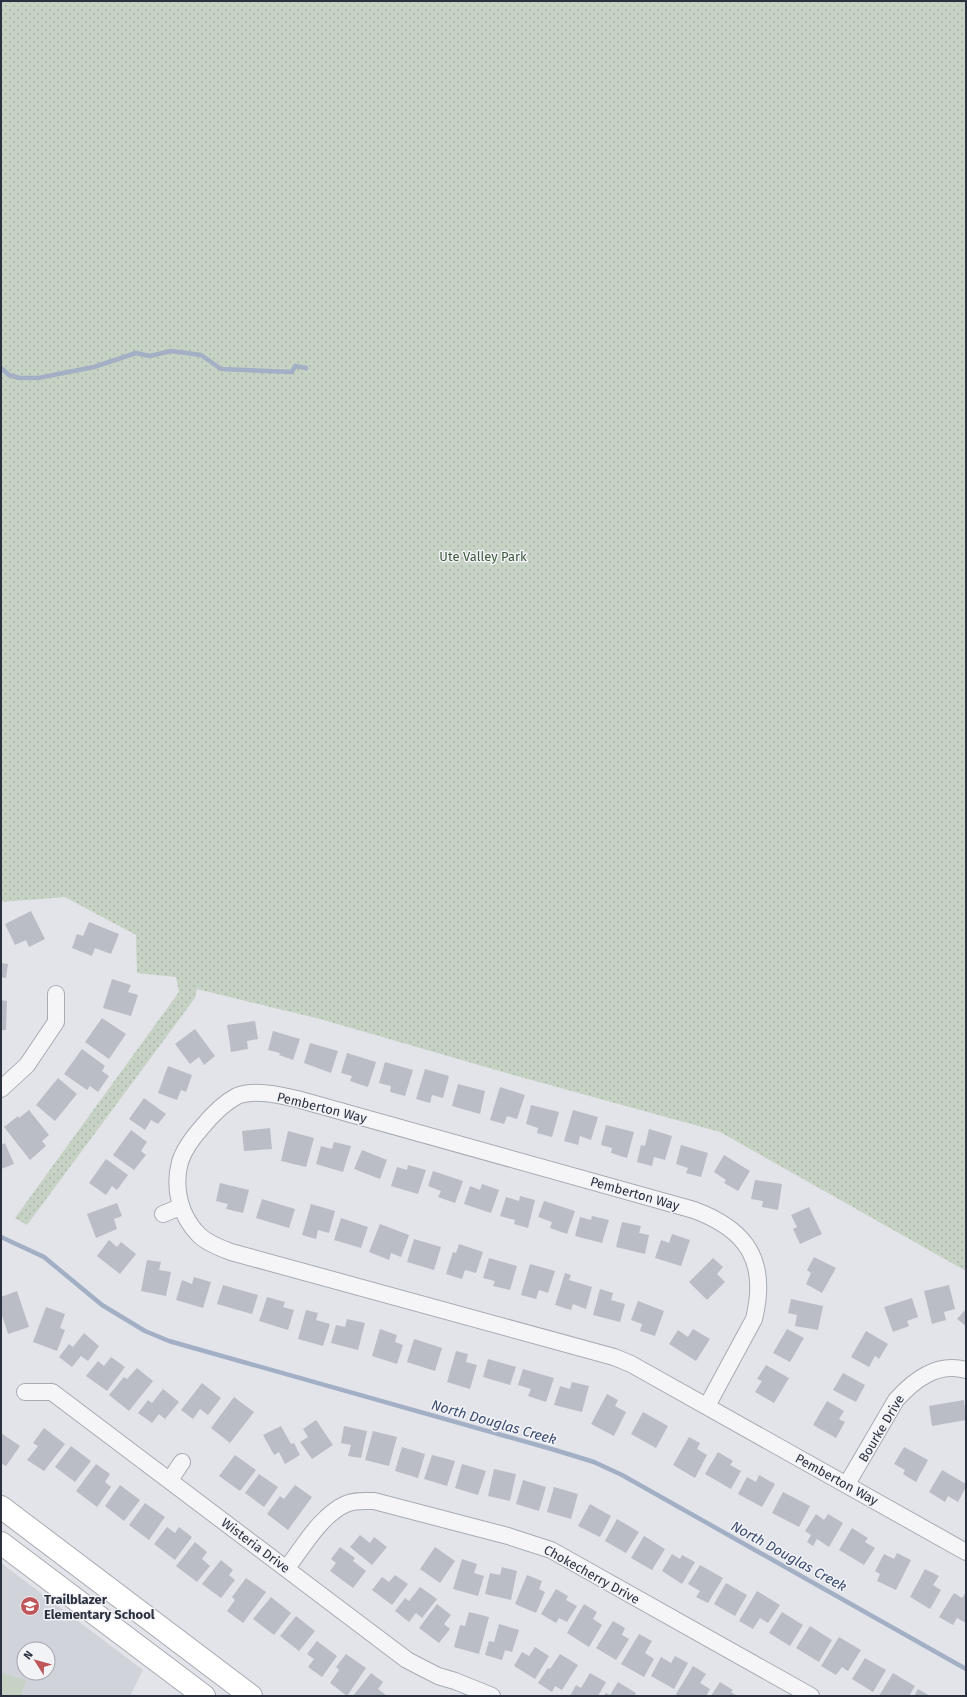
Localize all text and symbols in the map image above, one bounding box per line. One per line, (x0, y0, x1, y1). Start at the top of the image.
park label: Ute Valley Park (439, 549, 527, 564)
street label: Pemberton Way (275, 1089, 369, 1126)
street label: Pemberton Way (589, 1174, 682, 1214)
street label: Bourke Drive (856, 1392, 907, 1465)
water label: North Douglas Creek (429, 1396, 559, 1449)
street label: Pemberton Way (793, 1451, 881, 1509)
street label: Wisteria Drive (219, 1515, 293, 1576)
water label: North Douglas Creek (728, 1518, 850, 1595)
street label: Chokecherry Drive (541, 1542, 642, 1607)
place label: Trailblazer Elementary School (44, 1592, 155, 1622)
school or university icon: Trailblazer Elementary School (19, 1595, 41, 1617)
north arrow (16, 1641, 56, 1681)
text: N (21, 1648, 36, 1662)

